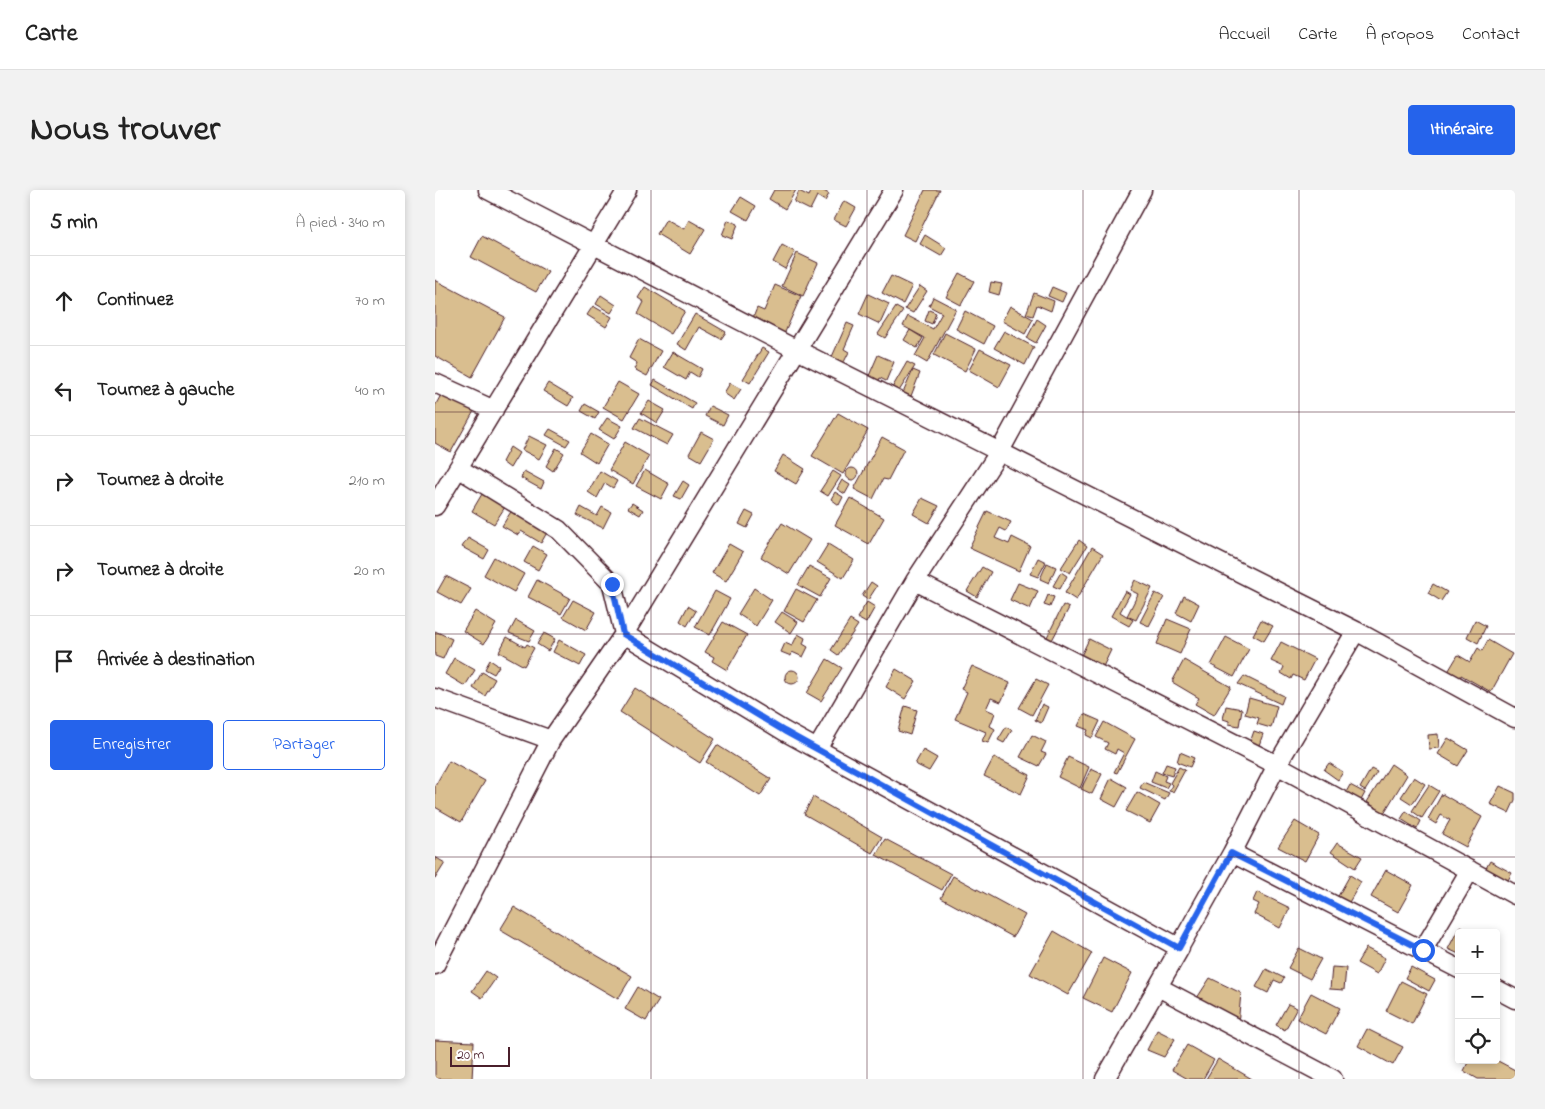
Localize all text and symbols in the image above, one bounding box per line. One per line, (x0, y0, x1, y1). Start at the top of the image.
text: Carte (25, 17, 77, 52)
text: Accueil (1218, 22, 1270, 48)
text: Carte (1298, 22, 1337, 48)
text: À propos (1365, 22, 1434, 48)
text: Contact (1462, 22, 1520, 48)
text: Nous trouver (30, 105, 220, 156)
button: Itinéraire (1408, 105, 1515, 155)
text: 5 min (50, 208, 98, 238)
text: À pied · 340 m (295, 211, 385, 235)
icon: ahead (50, 287, 78, 315)
text: Continuez (97, 287, 173, 314)
text: 70 m (355, 289, 385, 313)
icon: left (50, 377, 78, 405)
text: Tournez à gauche (97, 377, 234, 404)
text: 40 m (355, 379, 385, 403)
icon: right (50, 467, 78, 495)
text: Tournez à droite (97, 467, 223, 494)
text: 210 m (349, 469, 385, 493)
icon: right (50, 557, 78, 585)
text: Tournez à droite (97, 557, 223, 584)
text: 20 m (354, 559, 385, 583)
route end (601, 573, 624, 596)
icon: arrive (50, 647, 78, 675)
text: Arrivée à destination (97, 647, 255, 674)
button: Enregistrer (50, 720, 213, 770)
button: Partager (223, 720, 385, 770)
map controls (1455, 929, 1500, 1064)
button: + (1455, 929, 1500, 974)
route start (1412, 939, 1435, 962)
button: − (1455, 974, 1500, 1019)
button: locate (1455, 1019, 1500, 1064)
scale bar (450, 1044, 510, 1067)
text: 20 m (457, 1045, 484, 1066)

